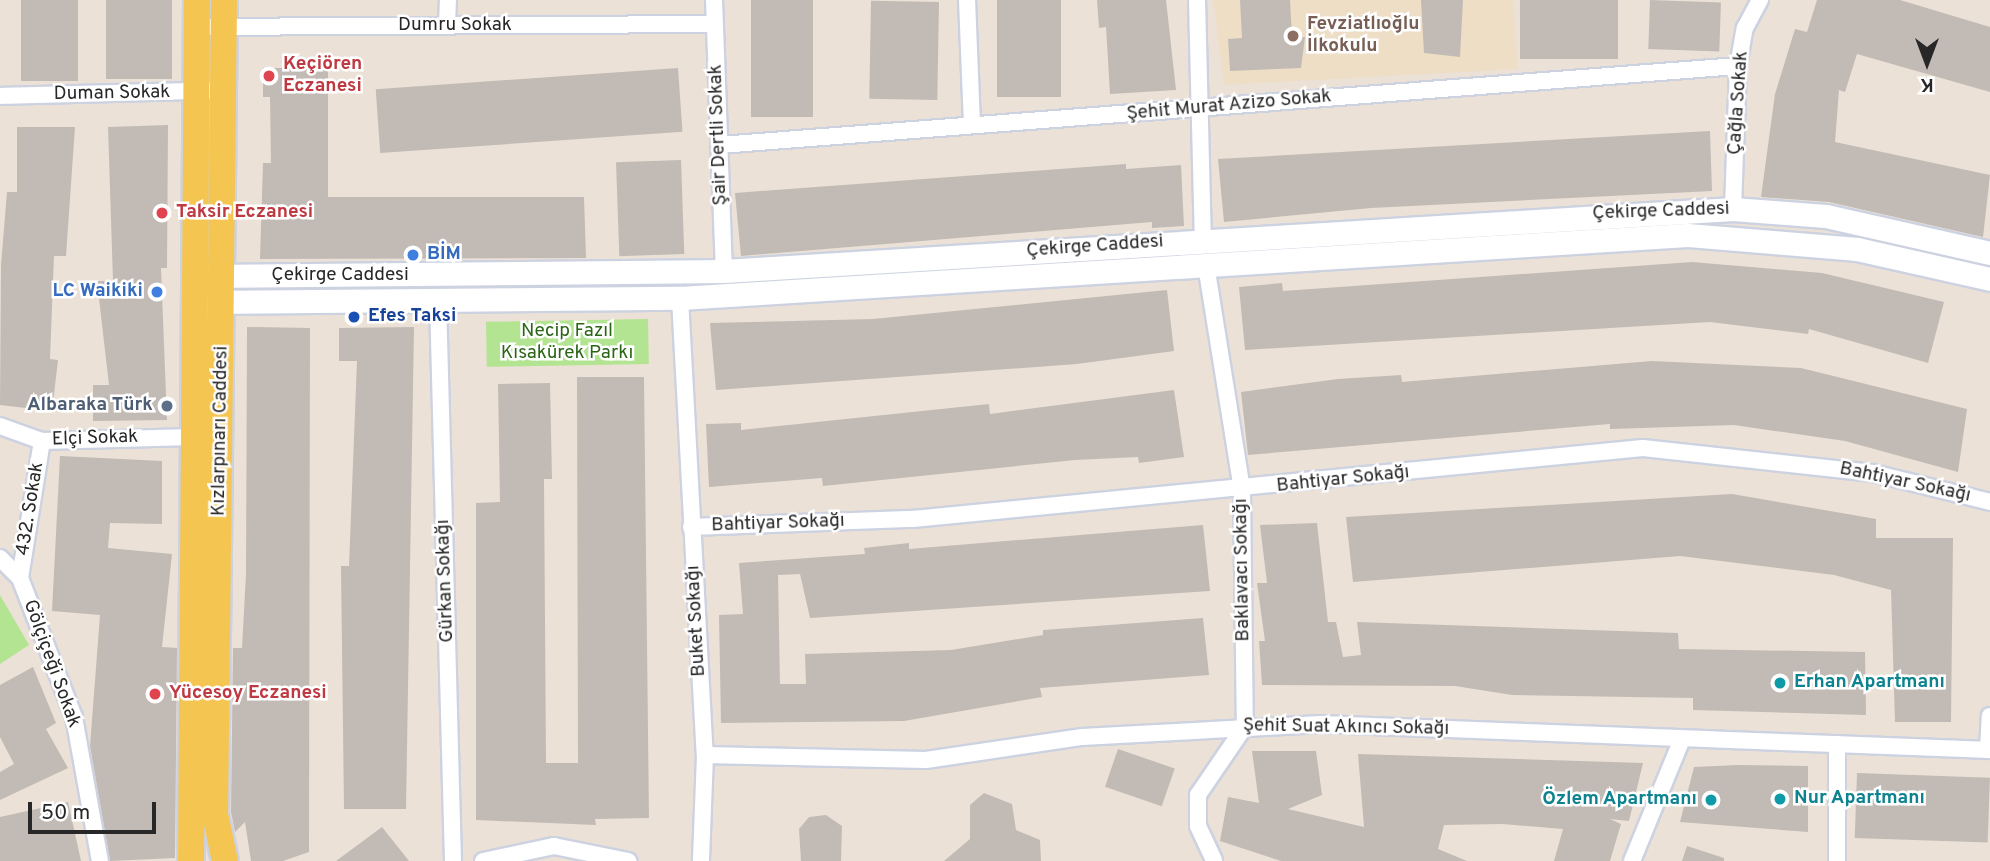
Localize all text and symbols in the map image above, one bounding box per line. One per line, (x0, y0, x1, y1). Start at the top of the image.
place label: Fevziatlıoğlu İlkokulu (1307, 14, 1420, 58)
street label: Dumru Sokak (398, 15, 512, 37)
marker: Fevziatlıoğlu İlkokulu (1285, 28, 1301, 44)
north arrow (1892, 28, 1962, 98)
street label: Çağla Sokak (1724, 50, 1754, 156)
place label: Keçiören Eczanesi (283, 54, 362, 98)
street label: Şair Dertli Sokak (705, 64, 733, 206)
marker: Keçiören Eczanesi (261, 68, 277, 84)
text: K (1920, 72, 1934, 96)
street label: Duman Sokak (53, 82, 171, 106)
street label: Şehit Murat Azizo Sokak (1125, 86, 1333, 126)
street label: Çekirge Caddesi (1592, 198, 1730, 226)
place label: Taksir Eczanesi (176, 202, 313, 224)
marker: Taksir Eczanesi (154, 205, 170, 221)
street label: Çekirge Caddesi (1026, 231, 1164, 263)
place label: BİM (427, 244, 461, 266)
marker: BİM (405, 247, 421, 263)
street label: Çekirge Caddesi (271, 265, 409, 287)
place label: LC Waikiki (52, 281, 143, 303)
marker: LC Waikiki (149, 284, 165, 300)
place label: Efes Taksi (368, 306, 456, 328)
marker: Efes Taksi (346, 309, 362, 325)
park label: Necip Fazıl Kısakürek Parkı (501, 321, 633, 365)
street label: Kızlarpınarı Caddesi (208, 346, 234, 516)
place label: Albaraka Türk (27, 395, 153, 417)
marker: Albaraka Türk (159, 398, 175, 414)
street label: Elçi Sokak (51, 426, 139, 452)
street label: Bahtiyar Sokağı (1837, 458, 1973, 508)
street label: 432. Sokak (12, 461, 50, 557)
street label: Bahtiyar Sokağı (1275, 462, 1411, 498)
street label: Baklavacı Sokağı (1230, 498, 1256, 642)
street label: Bahtiyar Sokağı (711, 510, 845, 538)
street label: Gürkan Sokağı (432, 519, 460, 643)
street label: Buket Sokağı (683, 565, 711, 677)
street label: Gölçiçeği Sokak (17, 597, 85, 731)
place label: Erhan Apartmanı (1794, 672, 1946, 694)
marker: Erhan Apartmanı (1772, 675, 1788, 691)
place label: Yücesoy Eczanesi (169, 683, 327, 705)
marker: Yücesoy Eczanesi (147, 686, 163, 702)
street label: Şehit Suat Akıncı Sokağı (1242, 715, 1450, 741)
scale bar (32, 788, 159, 832)
place label: Nur Apartmanı (1794, 788, 1926, 810)
place label: Özlem Apartmanı (1542, 789, 1697, 811)
marker: Nur Apartmanı (1772, 791, 1788, 807)
marker: Özlem Apartmanı (1703, 792, 1719, 808)
text: 50 m (41, 800, 90, 827)

